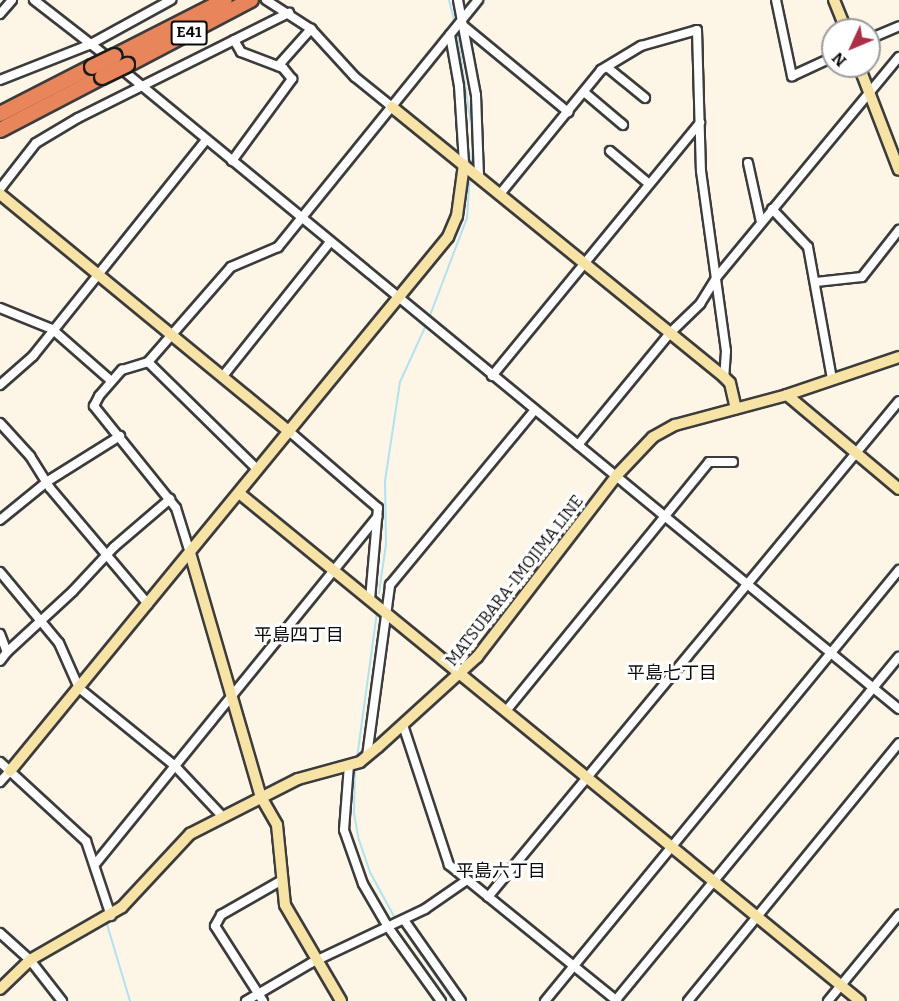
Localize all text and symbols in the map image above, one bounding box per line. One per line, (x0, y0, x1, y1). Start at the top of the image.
north arrow (821, 18, 881, 78)
road number: E41 (170, 21, 208, 45)
text: N (828, 48, 850, 71)
street label: MATSUBARA-IMOJIMA LINE (442, 492, 588, 670)
district label: 平島四丁目 (254, 624, 344, 646)
district label: 平島七丁目 (627, 662, 717, 684)
district label: 平島六丁目 (456, 860, 546, 882)

